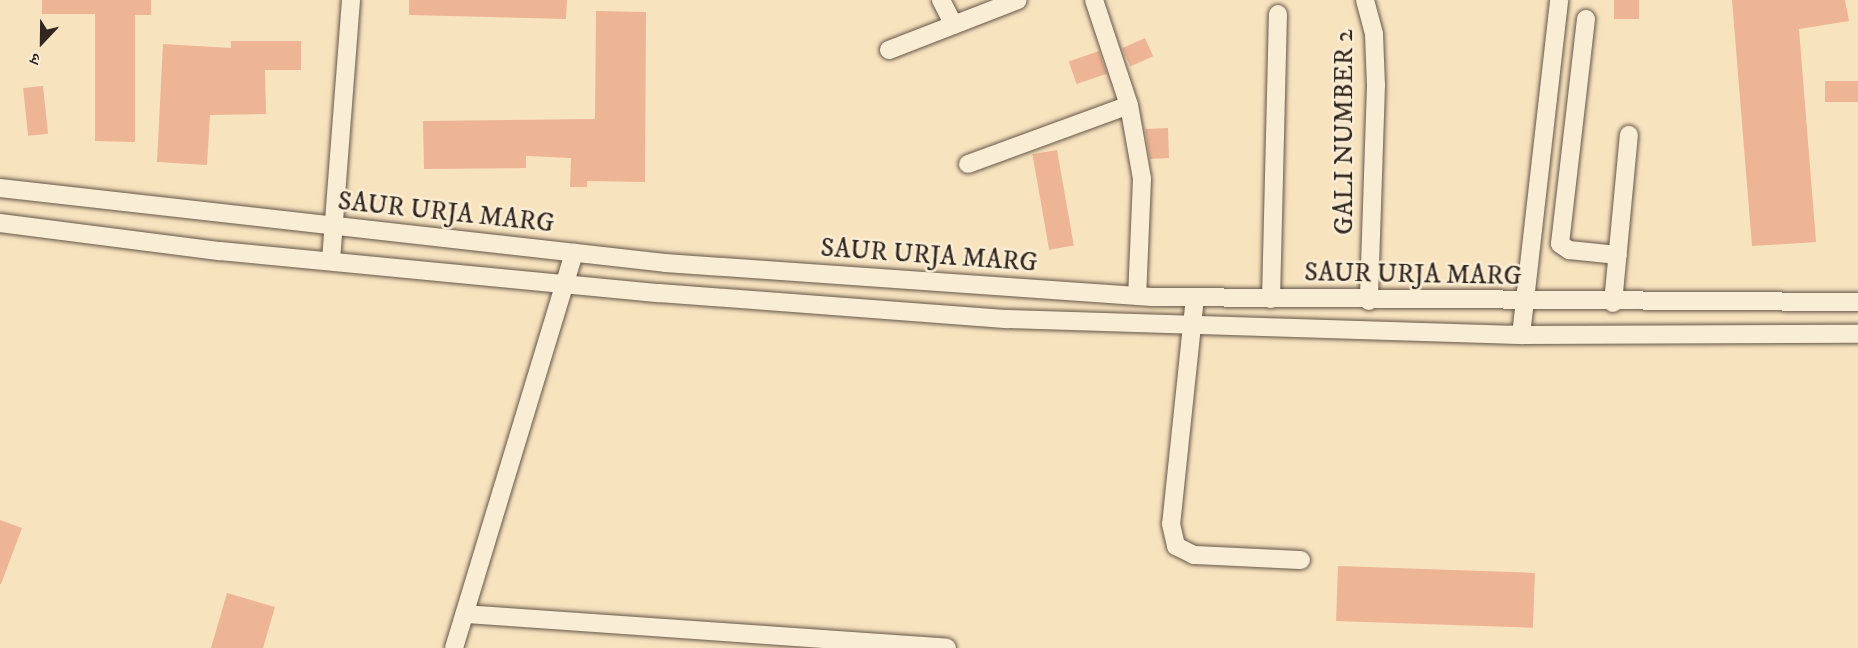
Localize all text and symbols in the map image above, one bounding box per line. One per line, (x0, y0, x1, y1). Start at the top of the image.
north arrow (12, 12, 72, 72)
street label: GALI NUMBER 2 (1329, 29, 1361, 235)
text: उ (28, 48, 43, 69)
street label: SAUR URJA MARG (336, 186, 556, 240)
street label: SAUR URJA MARG (819, 233, 1039, 279)
street label: SAUR URJA MARG (1304, 258, 1522, 292)

